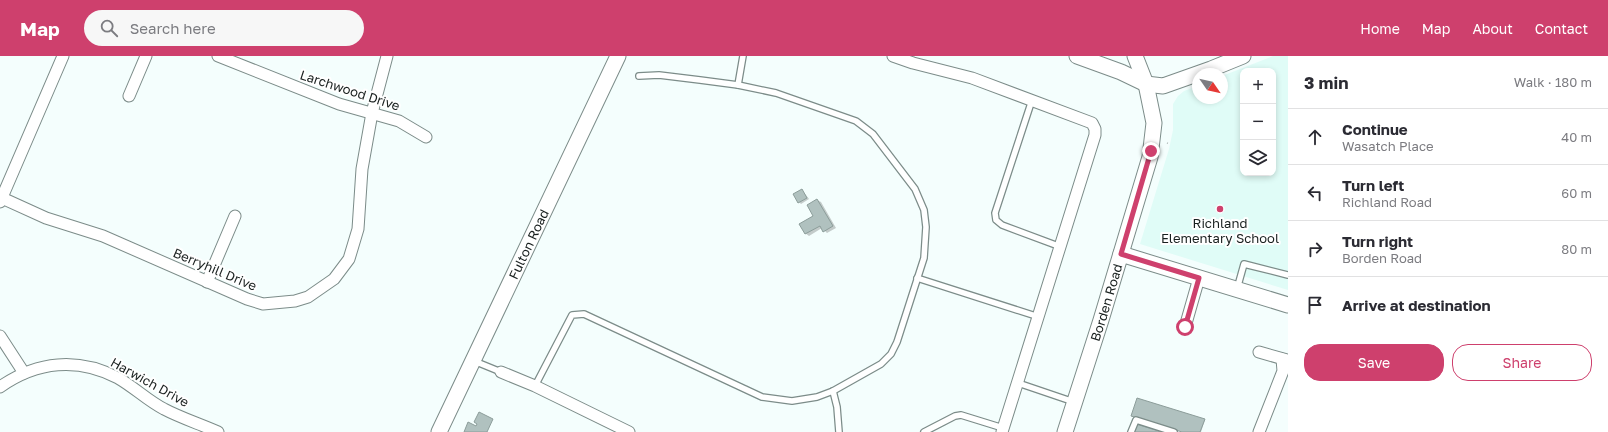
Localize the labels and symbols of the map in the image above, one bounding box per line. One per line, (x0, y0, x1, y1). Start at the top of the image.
street label: Larchwood Drive (298, 66, 402, 114)
north arrow (1192, 68, 1228, 104)
route end (1142, 142, 1160, 160)
marker: Richland Elementary School (1215, 204, 1225, 214)
street label: Fulton Road (505, 207, 552, 282)
place label: Richland Elementary School (1161, 215, 1279, 246)
street label: Berryhill Drive (171, 244, 259, 294)
street label: Borden Road (1087, 262, 1125, 343)
route start (1176, 318, 1194, 336)
street label: Harwich Drive (108, 354, 192, 410)

